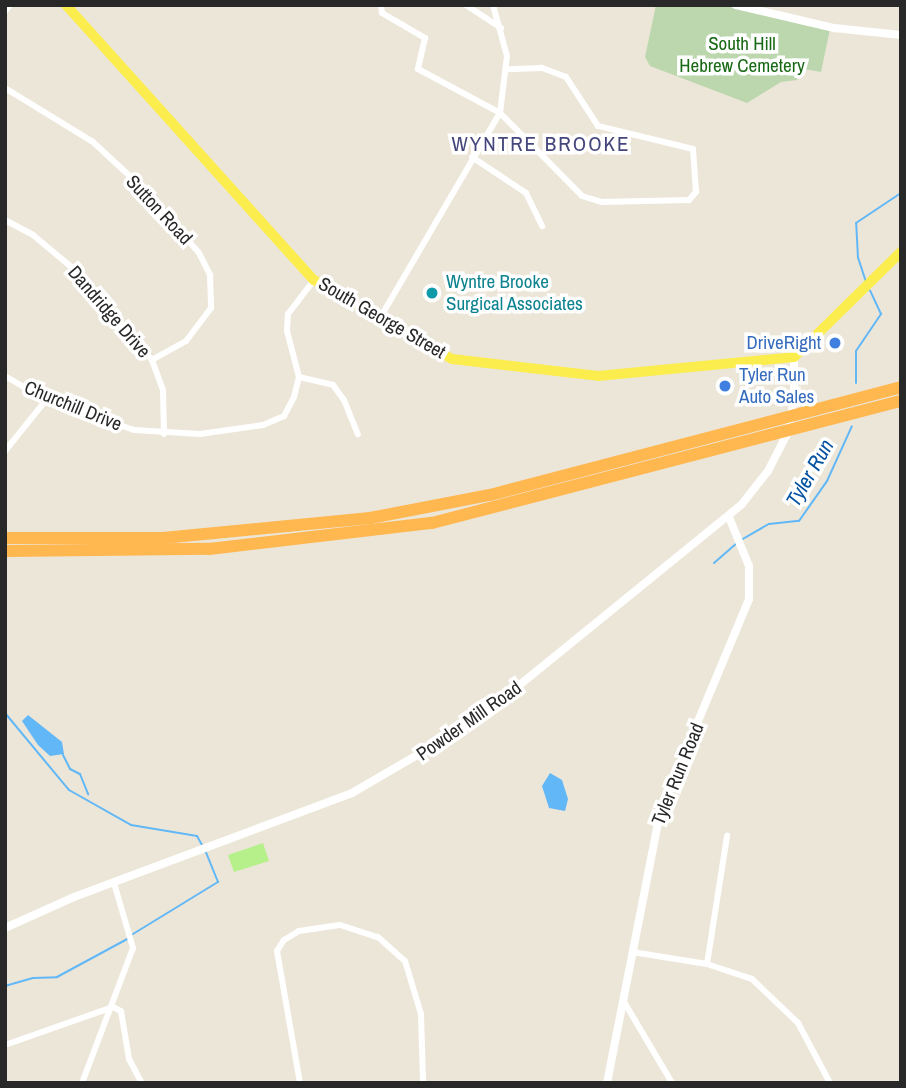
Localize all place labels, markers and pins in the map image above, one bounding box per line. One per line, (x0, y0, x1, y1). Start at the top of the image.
place label: Wyntre Brooke Surgical Associates (446, 271, 584, 315)
marker: Wyntre Brooke Surgical Associates (424, 285, 440, 301)
place label: DriveRight (747, 332, 821, 354)
marker: DriveRight (827, 335, 843, 351)
place label: Tyler Run Auto Sales (739, 364, 814, 408)
marker: Tyler Run Auto Sales (717, 378, 733, 394)

